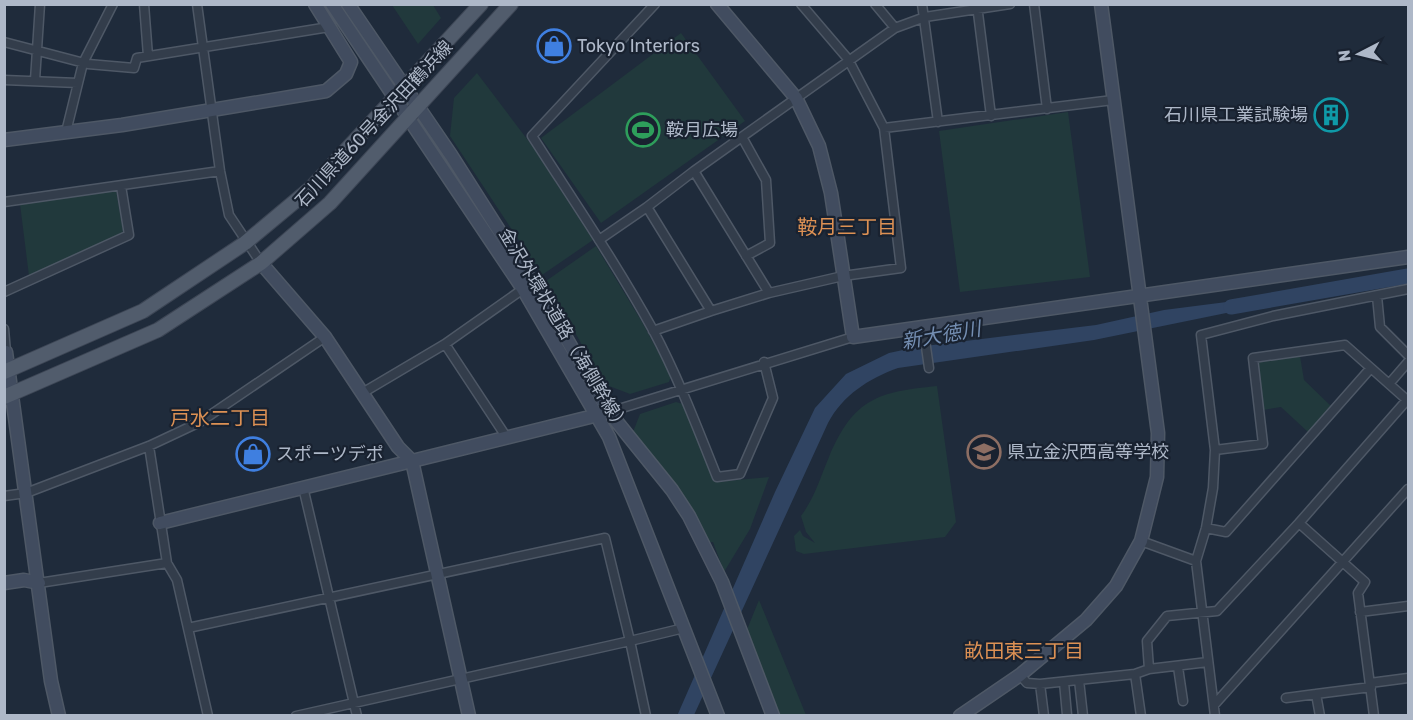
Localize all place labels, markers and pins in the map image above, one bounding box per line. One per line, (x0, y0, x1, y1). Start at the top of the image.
shop icon: Tokyo Interiors (536, 28, 572, 64)
place label: Tokyo Interiors (577, 35, 700, 57)
building icon: 石川県工業試験場 (1313, 97, 1349, 133)
place label: 石川県工業試験場 (1164, 104, 1308, 126)
sports icon: 鞍月広場 (625, 112, 661, 148)
place label: 鞍月広場 (666, 119, 738, 141)
school or university icon: 県立金沢西高等学校 (966, 434, 1002, 470)
shop icon: スポーツデポ (235, 436, 271, 472)
place label: 県立金沢西高等学校 (1007, 441, 1169, 463)
place label: スポーツデポ (276, 443, 384, 465)

